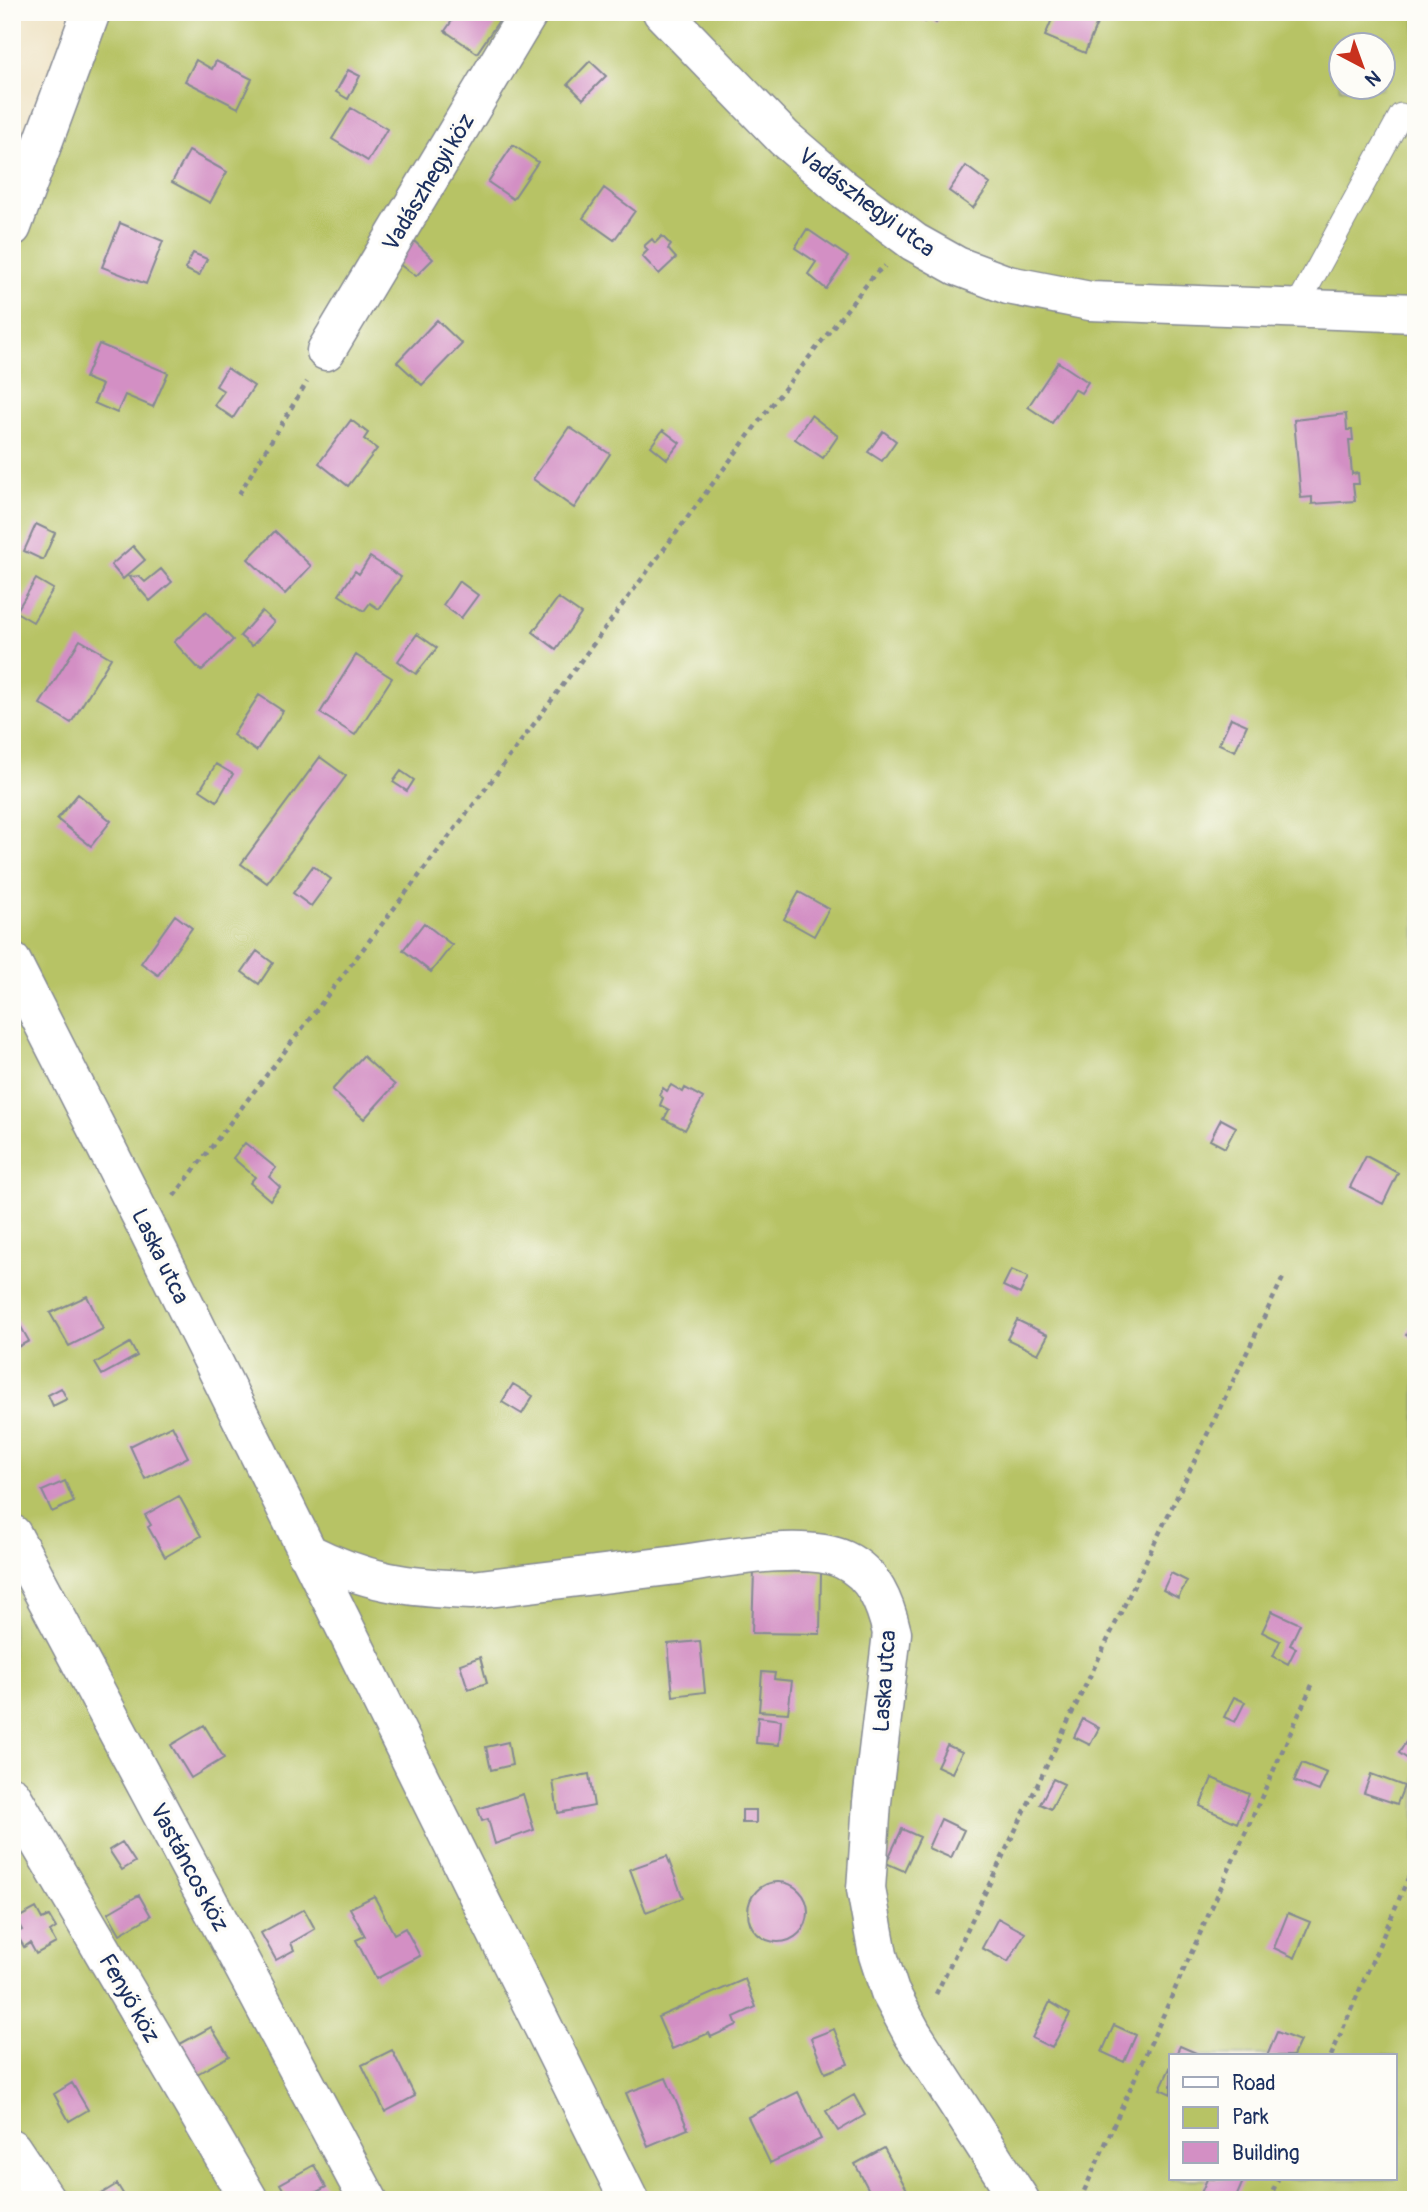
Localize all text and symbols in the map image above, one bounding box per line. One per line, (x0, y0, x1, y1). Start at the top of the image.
north arrow (1326, 32, 1396, 102)
text: N (1360, 65, 1385, 91)
street label: Vadászhegyi köz (376, 108, 481, 256)
street label: Vadászhegyi utca (792, 141, 941, 264)
street label: Laska utca (125, 1204, 196, 1309)
street label: Laska utca (866, 1629, 903, 1733)
street label: Vastáncos köz (144, 1798, 236, 1936)
street label: Fenyő köz (92, 1948, 167, 2048)
legend (1169, 2054, 1396, 2180)
text: Road (1232, 2070, 1276, 2097)
text: Park (1232, 2104, 1269, 2131)
text: Building (1232, 2140, 1299, 2167)

